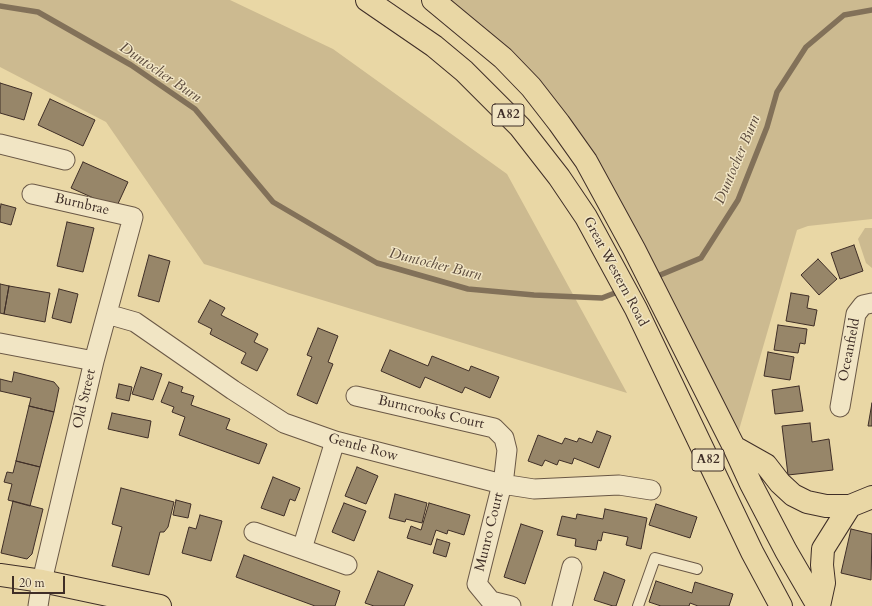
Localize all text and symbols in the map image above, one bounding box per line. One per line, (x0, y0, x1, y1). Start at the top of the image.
water label: Duntocher Burn (116, 39, 204, 107)
road number: A82 (492, 104, 524, 126)
water label: Duntocher Burn (711, 113, 765, 207)
street label: Burnbrae (53, 191, 111, 219)
street label: Great Western Road (579, 214, 651, 330)
water label: Duntocher Burn (387, 245, 483, 285)
street label: Oceanfield (836, 317, 864, 383)
street label: Old Street (70, 368, 100, 430)
street label: Burncrooks Court (376, 393, 486, 433)
street label: Gentle Row (326, 431, 400, 465)
road number: A82 (692, 449, 724, 471)
street label: Munro Court (472, 491, 508, 573)
scale bar (14, 568, 67, 594)
text: 20 m (19, 575, 45, 591)

